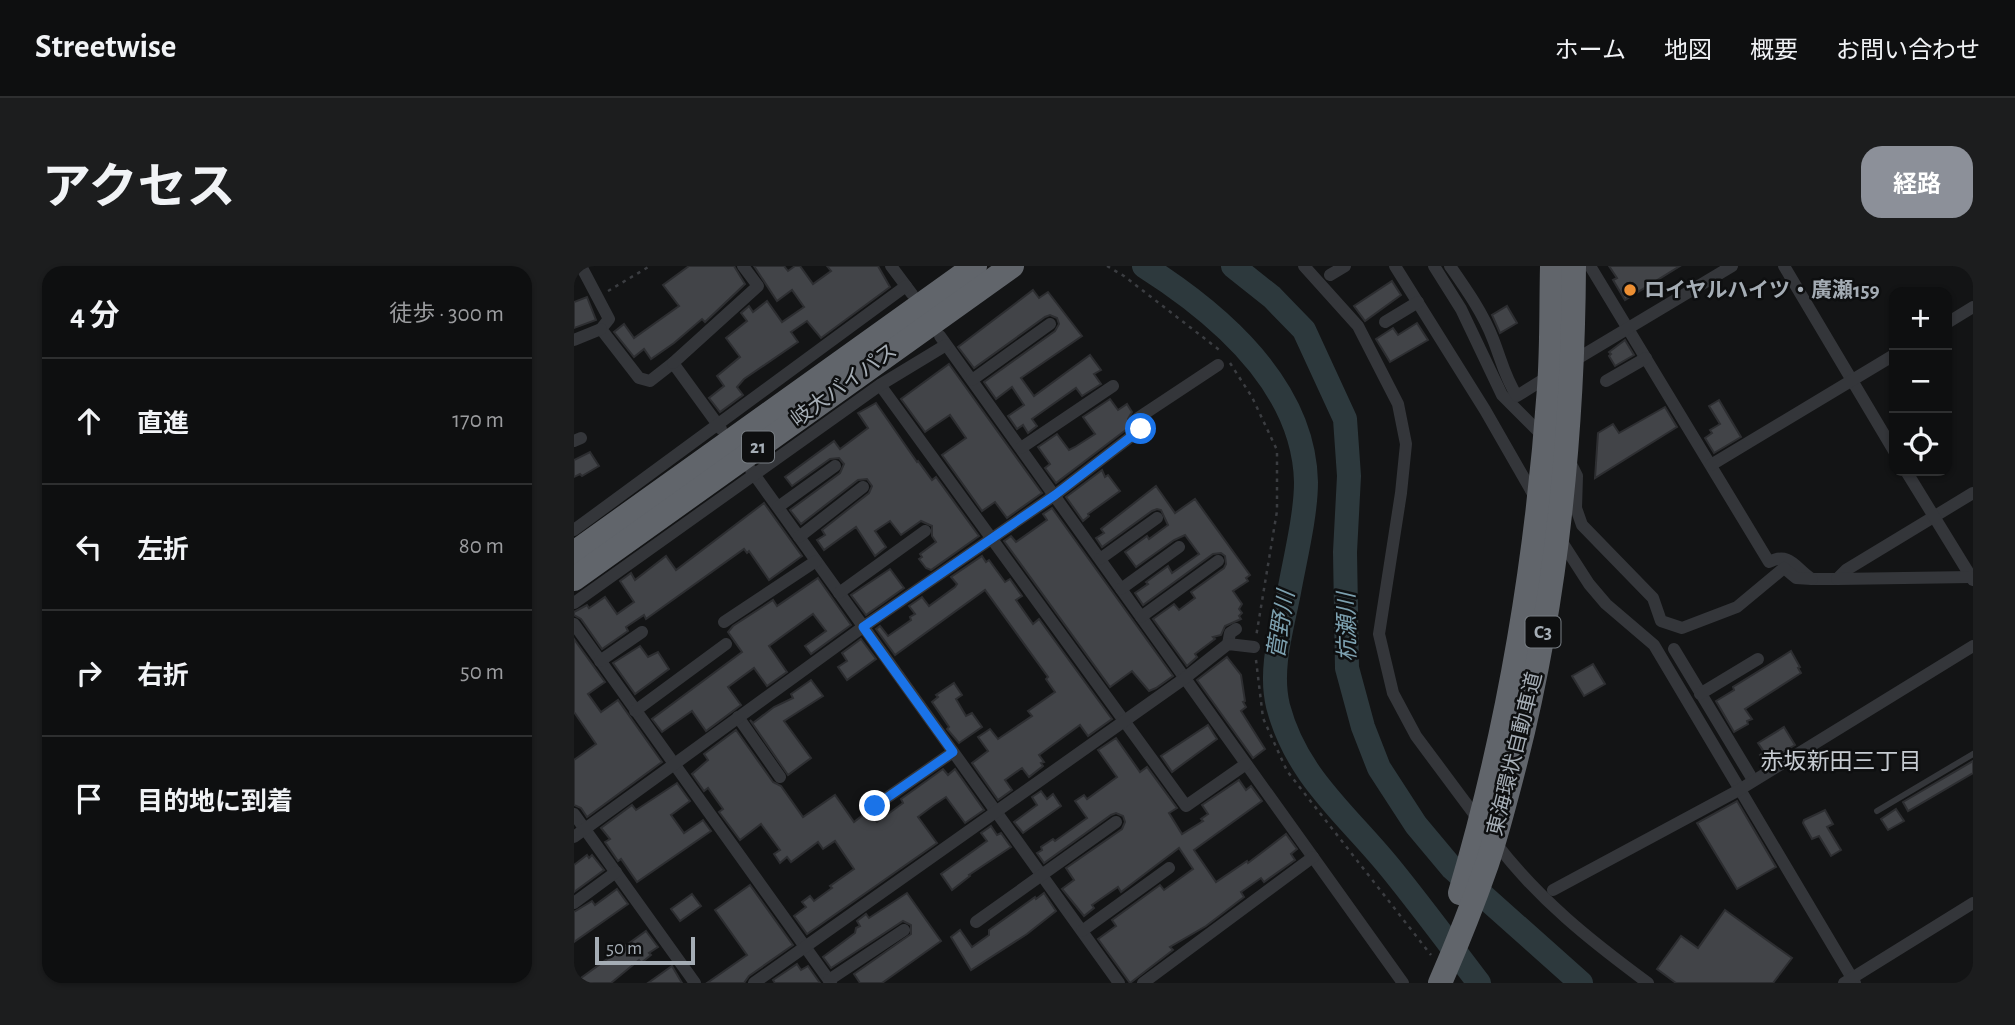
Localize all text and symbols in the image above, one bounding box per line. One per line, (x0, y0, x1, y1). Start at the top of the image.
text: Streetwise (35, 31, 176, 64)
text: ホーム (1555, 39, 1626, 63)
text: 地図 (1664, 39, 1712, 63)
text: 概要 (1750, 39, 1798, 63)
text: お問い合わせ (1836, 39, 1980, 63)
button: 経路 (1861, 146, 1973, 218)
text: アクセス (42, 164, 236, 213)
place label: ロイヤルハイツ・廣瀬159 (1644, 279, 1880, 301)
marker: ロイヤルハイツ・廣瀬159 (1622, 282, 1638, 298)
map controls (1889, 287, 1952, 476)
button: + (1889, 287, 1952, 350)
text: 4 分 (70, 301, 120, 331)
text: 徒歩 · 300 m (389, 303, 504, 326)
street label: 岐大バイパス (786, 339, 901, 430)
button: − (1889, 350, 1952, 413)
icon: ahead (70, 402, 108, 440)
text: 170 m (452, 409, 504, 432)
text: 直進 (137, 411, 189, 437)
route start (1125, 413, 1156, 444)
button: locate (1889, 413, 1952, 476)
road number: 21 (742, 432, 774, 462)
icon: left (70, 528, 108, 566)
text: 80 m (459, 535, 504, 558)
text: 左折 (137, 537, 189, 563)
water label: 菅野川 (1263, 586, 1299, 661)
water label: 杭瀬川 (1334, 589, 1360, 662)
road number: C3 (1525, 616, 1560, 648)
icon: right (70, 654, 108, 692)
text: 50 m (460, 661, 504, 684)
text: 右折 (137, 663, 189, 689)
street label: 東海環状自動車道 (1484, 670, 1546, 838)
district label: 赤坂新田三丁目 (1761, 749, 1922, 774)
icon: arrive (70, 780, 108, 818)
text: 目的地に到着 (137, 789, 293, 815)
route end (859, 790, 890, 821)
scale bar (595, 934, 695, 966)
text: 50 m (606, 939, 642, 958)

